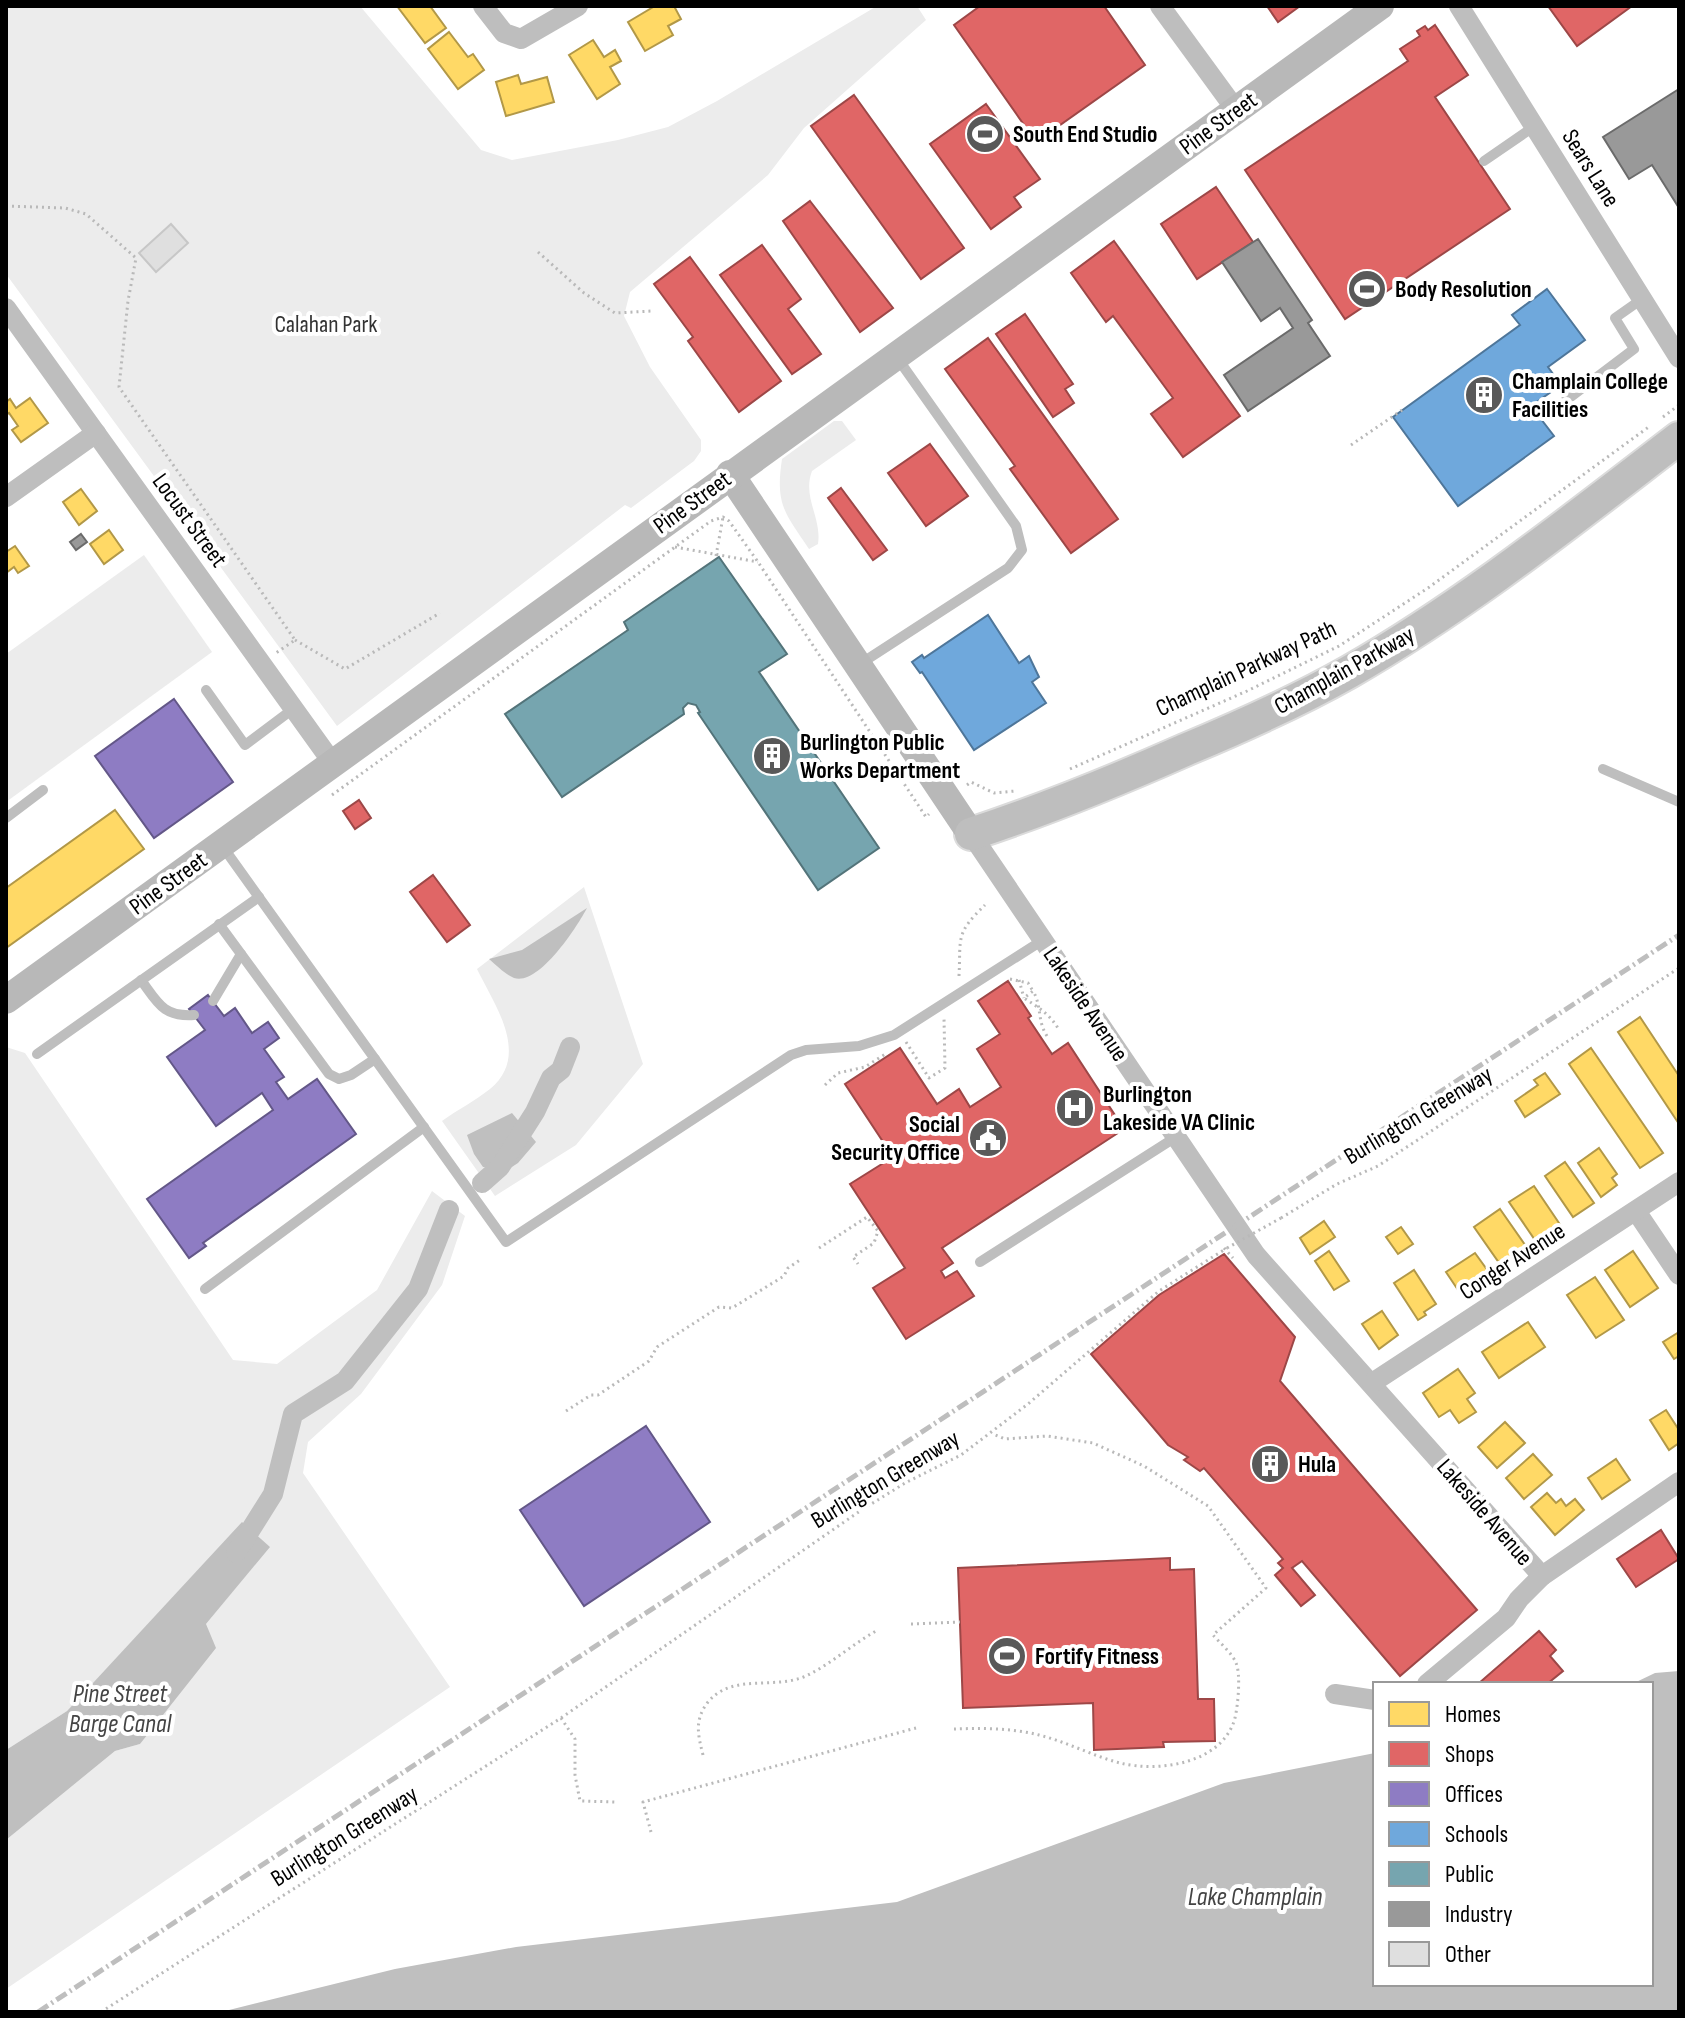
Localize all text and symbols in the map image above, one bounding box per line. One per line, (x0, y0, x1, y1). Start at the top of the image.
street label: Pine Street (1174, 86, 1263, 161)
sports icon: South End Studio (964, 113, 1006, 155)
place label: South End Studio (1013, 120, 1157, 149)
street label: Sears Lane (1555, 124, 1626, 212)
sports icon: Body Resolution (1346, 268, 1388, 310)
place label: Body Resolution (1395, 275, 1532, 304)
park label: Calahan Park (275, 310, 377, 339)
place label: Champlain College Facilities (1512, 367, 1668, 424)
building icon: Champlain College Facilities (1463, 374, 1505, 416)
street label: Pine Street (648, 465, 737, 540)
street label: Locust Street (146, 468, 233, 573)
street label: Champlain Parkway Path (1151, 614, 1341, 723)
street label: Champlain Parkway (1269, 620, 1419, 721)
place label: Burlington Public Works Department (800, 728, 960, 785)
building icon: Burlington Public Works Department (751, 735, 793, 777)
street label: Pine Street (124, 846, 213, 921)
street label: Lakeside Avenue (1037, 942, 1134, 1067)
street label: Burlington Greenway (1339, 1060, 1498, 1171)
place label: Burlington Lakeside VA Clinic (1103, 1080, 1255, 1137)
hospital icon: Burlington Lakeside VA Clinic (1054, 1087, 1096, 1129)
place label: Social Security Office (831, 1110, 960, 1167)
public building icon: Social Security Office (967, 1117, 1009, 1159)
street label: Conger Avenue (1454, 1217, 1571, 1306)
street label: Burlington Greenway (806, 1424, 965, 1535)
building icon: Hula (1249, 1443, 1291, 1485)
place label: Hula (1298, 1450, 1336, 1479)
street label: Lakeside Avenue (1430, 1453, 1539, 1572)
sports icon: Fortify Fitness (986, 1635, 1028, 1677)
place label: Fortify Fitness (1035, 1642, 1159, 1671)
water label: Pine Street Barge Canal (69, 1679, 172, 1740)
legend (1373, 1682, 1653, 1986)
text: Homes (1445, 1700, 1501, 1729)
text: Shops (1445, 1740, 1494, 1769)
street label: Burlington Greenway (266, 1780, 423, 1893)
text: Offices (1445, 1780, 1503, 1809)
text: Schools (1445, 1820, 1508, 1849)
text: Public (1445, 1860, 1494, 1889)
water label: Lake Champlain (1188, 1882, 1322, 1913)
text: Industry (1445, 1900, 1512, 1929)
text: Other (1445, 1940, 1491, 1969)

